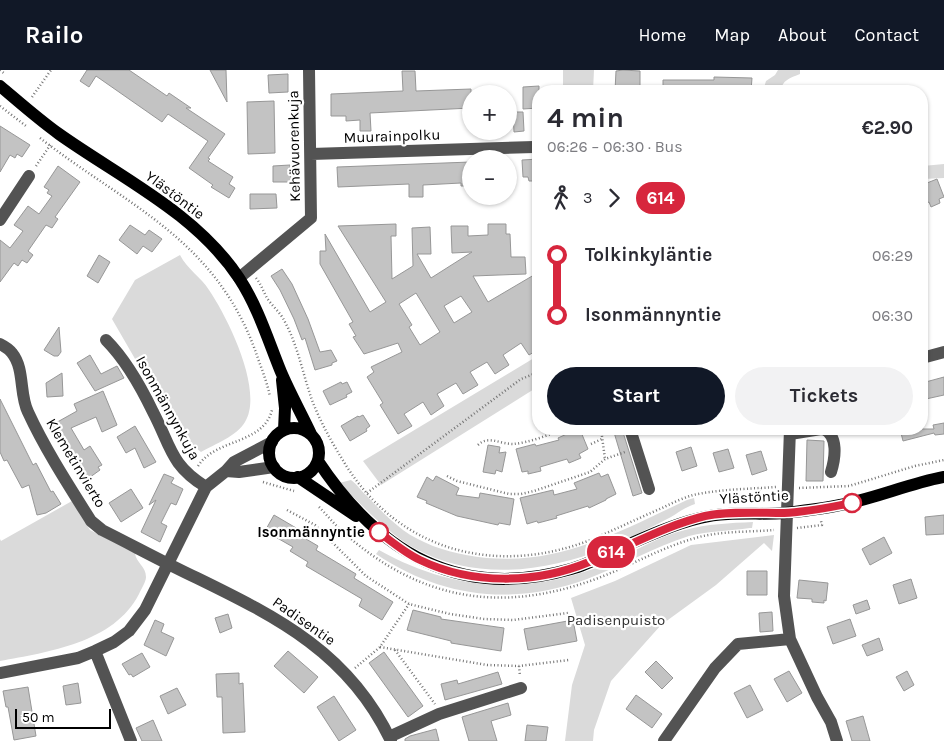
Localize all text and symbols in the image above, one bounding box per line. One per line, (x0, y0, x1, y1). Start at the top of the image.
text: Railo (25, 21, 83, 49)
text: Home (638, 24, 686, 46)
text: Map (714, 24, 750, 46)
text: About (778, 24, 827, 46)
text: Contact (855, 24, 919, 46)
map controls (462, 85, 517, 205)
button: + (462, 85, 517, 140)
street label: Kehävuorenkuja (284, 90, 304, 202)
text: 4 min (547, 101, 624, 134)
text: €2.90 (862, 117, 913, 139)
street label: Muurainpolku (343, 125, 441, 147)
text: 06:26 – 06:30 · Bus (547, 137, 683, 156)
button: − (462, 150, 517, 205)
street label: Ylästöntie (142, 167, 208, 223)
icon: walk (547, 184, 575, 212)
icon: forward (600, 184, 628, 212)
text: 614 (646, 187, 675, 209)
text: 3 (583, 188, 592, 207)
text: Tolkinkyläntie (585, 244, 712, 266)
text: 06:29 (872, 246, 913, 265)
text: Isonmännyntie (585, 304, 721, 326)
text: 06:30 (872, 306, 913, 325)
street label: Isonmännynkuja (132, 353, 204, 463)
button: Start (547, 367, 725, 425)
button: Tickets (735, 367, 913, 425)
street label: Klemetinvierto (42, 415, 110, 511)
street label: Ylästöntie (719, 486, 789, 508)
unlabelled marker (842, 493, 862, 513)
marker: Isonmännyntie (369, 522, 389, 542)
place label: Isonmännyntie (257, 523, 365, 541)
line badge: 614 (582, 536, 640, 568)
text: 614 (597, 541, 625, 563)
street label: Padisentie (269, 593, 339, 649)
park label: Padisenpuisto (567, 611, 665, 629)
scale bar (15, 706, 111, 729)
text: 50 m (22, 709, 55, 726)

